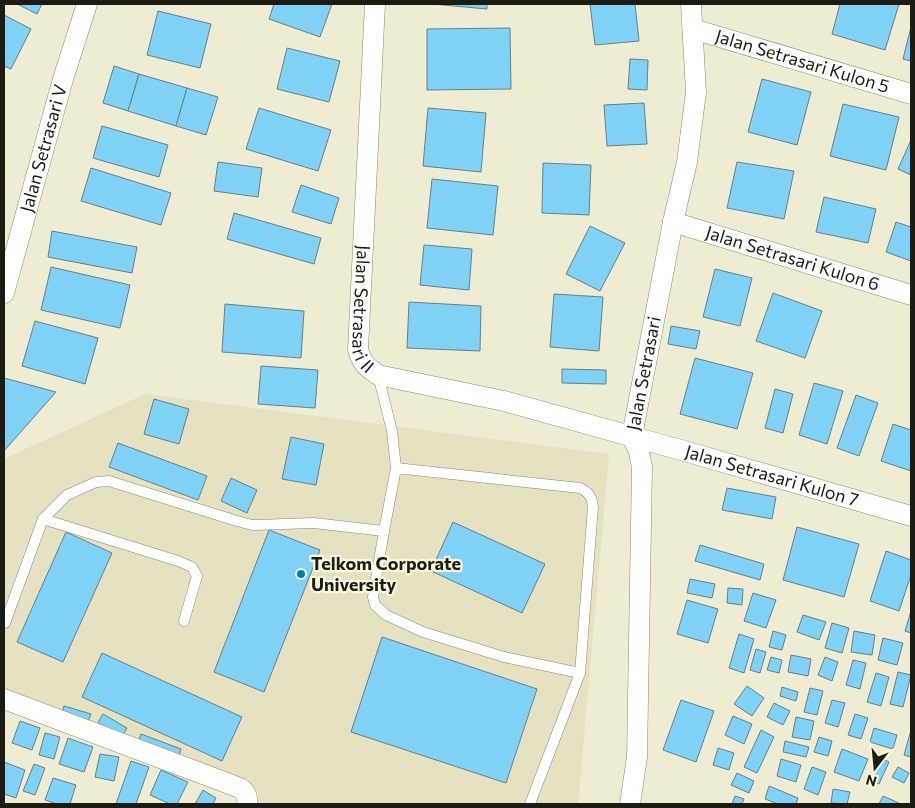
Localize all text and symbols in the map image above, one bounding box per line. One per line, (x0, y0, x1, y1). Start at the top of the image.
street label: Jalan Setrasari Kulon 5 (713, 24, 892, 97)
street label: Jalan Setrasari V (15, 82, 71, 214)
street label: Jalan Setrasari Kulon 6 (703, 221, 883, 295)
street label: Jalan Setrasari II (348, 245, 379, 377)
street label: Jalan Setrasari (621, 314, 665, 432)
street label: Jalan Setrasari Kulon 7 (683, 440, 861, 510)
place label: Telkom Corporate University (311, 552, 461, 595)
marker: Telkom Corporate University (295, 568, 307, 580)
north arrow (850, 743, 900, 793)
text: N (864, 771, 879, 791)

